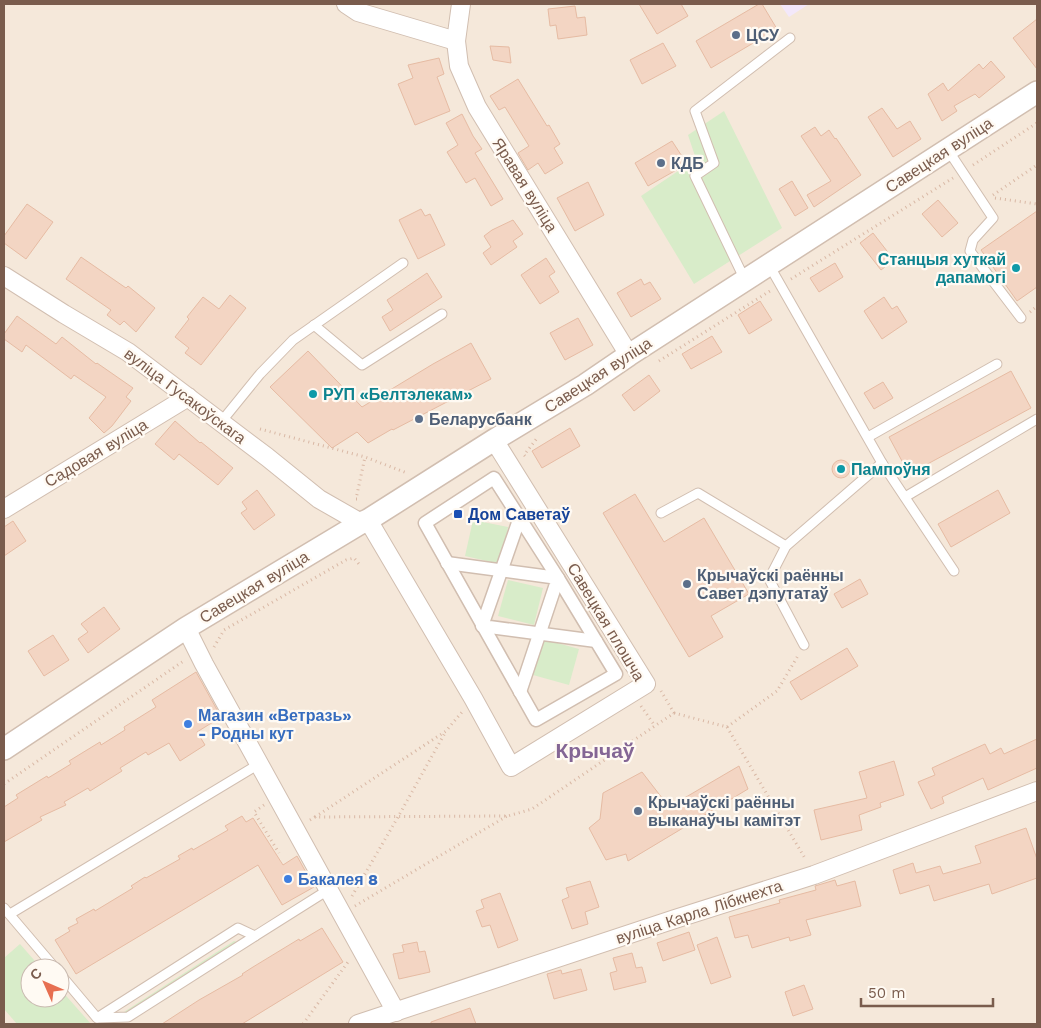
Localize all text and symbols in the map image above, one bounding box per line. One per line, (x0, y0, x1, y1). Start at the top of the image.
place label: ЦСУ (746, 26, 780, 45)
marker: ЦСУ (730, 29, 742, 41)
street label: Савецкая вуліца (882, 113, 996, 197)
street label: Яравая вуліца (488, 134, 562, 236)
place label: КДБ (671, 154, 704, 173)
marker: КДБ (655, 157, 667, 169)
place label: Станцыя хуткай дапамогі (878, 250, 1006, 287)
marker: Станцыя хуткай дапамогі (1010, 262, 1022, 274)
street label: Савецкая вуліца (541, 333, 655, 417)
street label: вуліца Гусакоўскага (120, 344, 250, 448)
place label: РУП «Белтэлекам» (323, 385, 473, 404)
marker: РУП «Белтэлекам» (307, 388, 319, 400)
place label: Беларусбанк (429, 410, 533, 429)
marker: Беларусбанк (413, 413, 425, 425)
street label: Садовая вуліца (41, 415, 151, 491)
place label: Пампоўня (851, 460, 931, 479)
marker: Пампоўня (835, 463, 847, 475)
place label: Дом Саветаў (468, 505, 570, 524)
marker: Дом Саветаў (452, 508, 464, 520)
street label: Савецкая вуліца (196, 547, 312, 627)
street label: Савецкая плошча (563, 559, 649, 685)
place label: Крычаўскі раённы Савет дэпутатаў (697, 566, 844, 603)
marker: Крычаўскі раённы Савет дэпутатаў (681, 578, 693, 590)
place label: Магазин «Ветразь» - Родны кут (198, 706, 352, 743)
marker: Магазин «Ветразь» - Родны кут (182, 718, 194, 730)
district label: Крычаў (555, 738, 635, 763)
place label: Крычаўскі раённы выканаўчы камітэт (648, 793, 801, 830)
marker: Крычаўскі раённы выканаўчы камітэт (632, 805, 644, 817)
place label: Бакалея 8 (298, 870, 378, 889)
marker: Бакалея 8 (282, 873, 294, 885)
street label: вуліца Карла Лібкнехта (613, 876, 785, 948)
north arrow (20, 958, 70, 1008)
text: С (27, 965, 45, 983)
scale bar (861, 976, 994, 1008)
text: 50 m (868, 984, 905, 1002)

